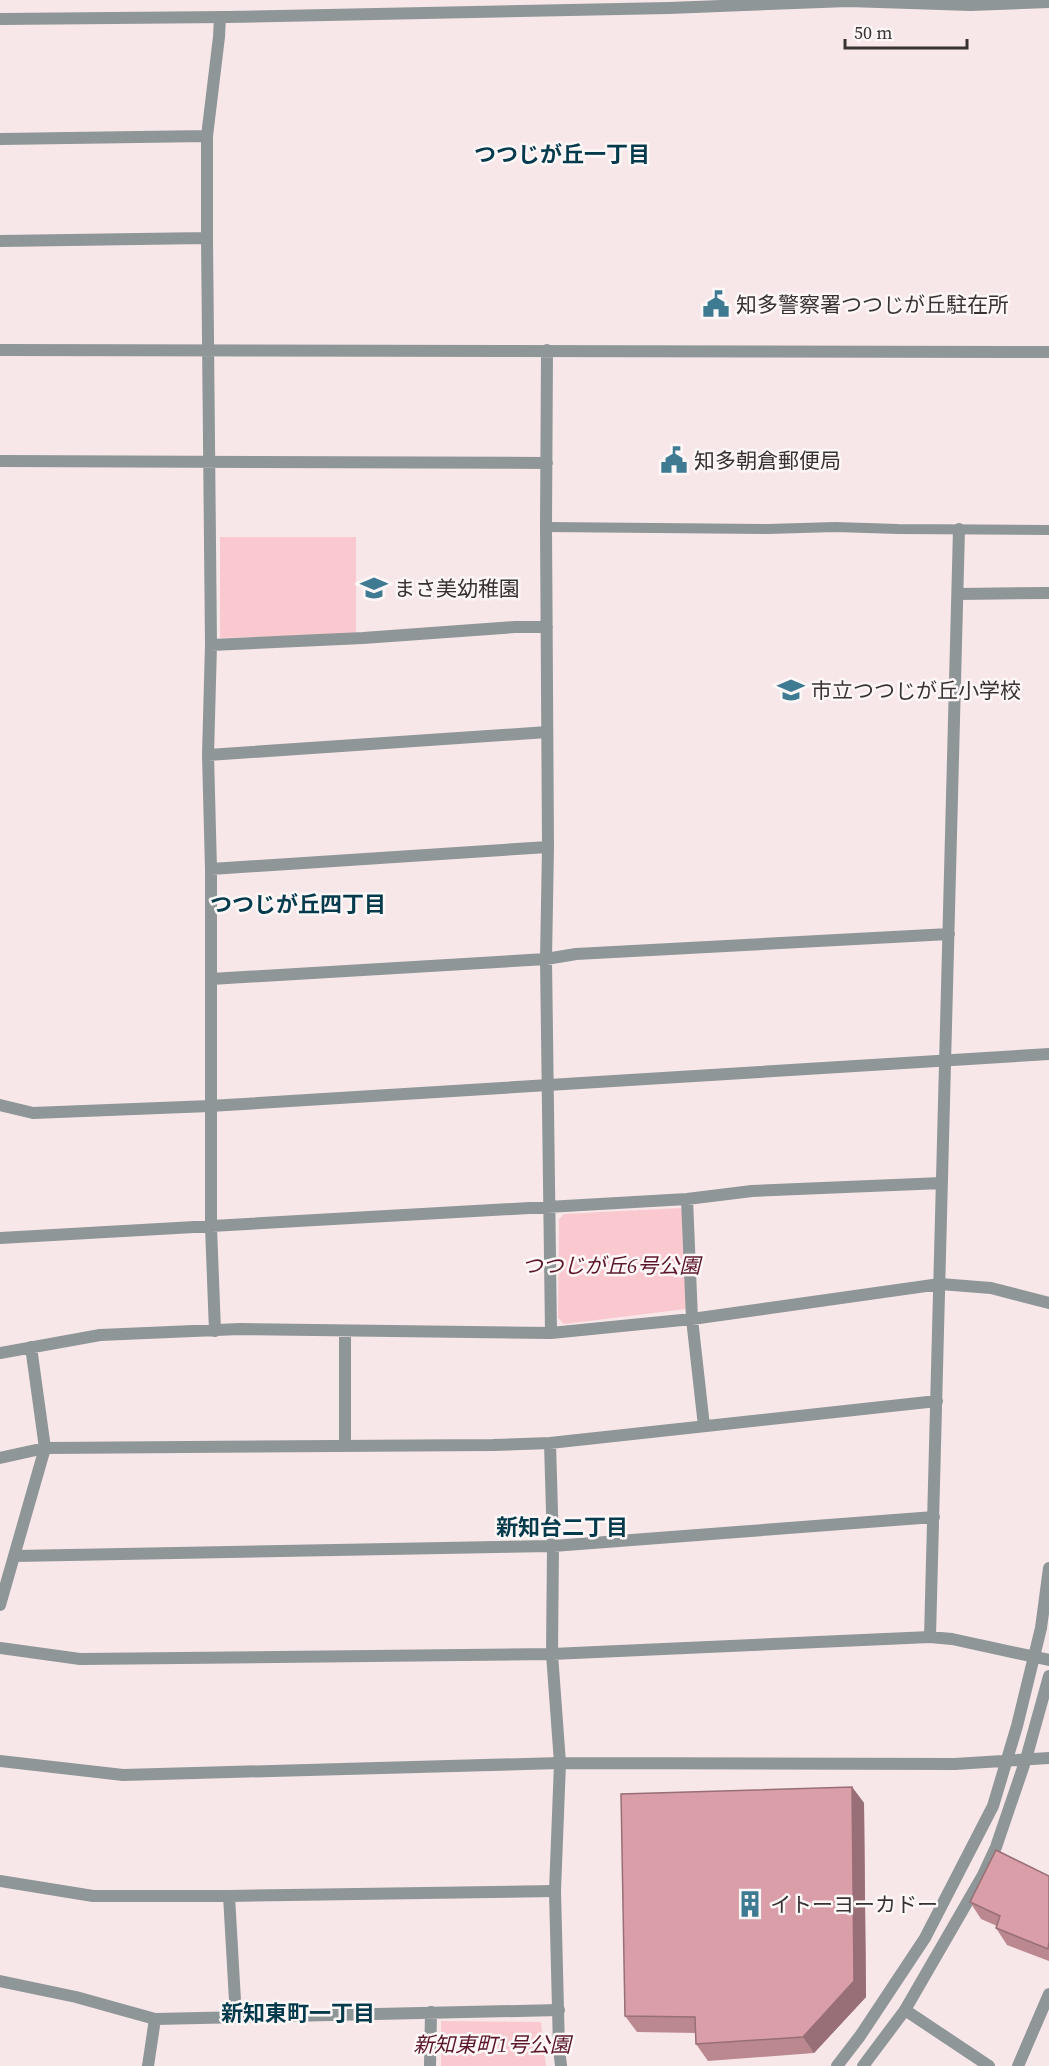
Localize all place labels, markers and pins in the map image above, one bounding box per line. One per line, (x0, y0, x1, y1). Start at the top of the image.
public building icon: 知多警察署つつじが丘駐在所 (701, 289, 731, 319)
place label: 知多警察署つつじが丘駐在所 (736, 290, 1009, 319)
public building icon: 知多朝倉郵便局 (659, 445, 689, 475)
place label: 知多朝倉郵便局 (694, 446, 841, 475)
school or university icon: まさ美幼稚園 (359, 573, 389, 603)
place label: まさ美幼稚園 (394, 574, 520, 603)
school or university icon: 市立つつじが丘小学校 (776, 675, 806, 705)
place label: 市立つつじが丘小学校 (811, 676, 1021, 705)
building icon: イトーヨーカドー (735, 1889, 765, 1919)
place label: イトーヨーカドー (770, 1890, 938, 1919)

